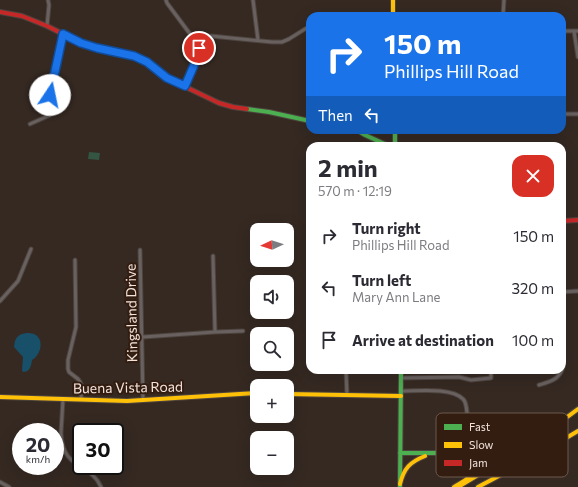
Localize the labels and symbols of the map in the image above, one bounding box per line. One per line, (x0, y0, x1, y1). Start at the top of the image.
pin (182, 31, 216, 65)
position arrow (29, 74, 71, 116)
north arrow (250, 223, 294, 267)
street label: Kingsland Drive (122, 264, 140, 362)
street label: Buena Vista Road (73, 378, 183, 396)
legend (436, 413, 568, 477)
text: Fast (469, 420, 491, 433)
speed limit sign: 30 (72, 423, 124, 475)
text: Slow (469, 438, 494, 451)
text: Jam (469, 456, 488, 470)

